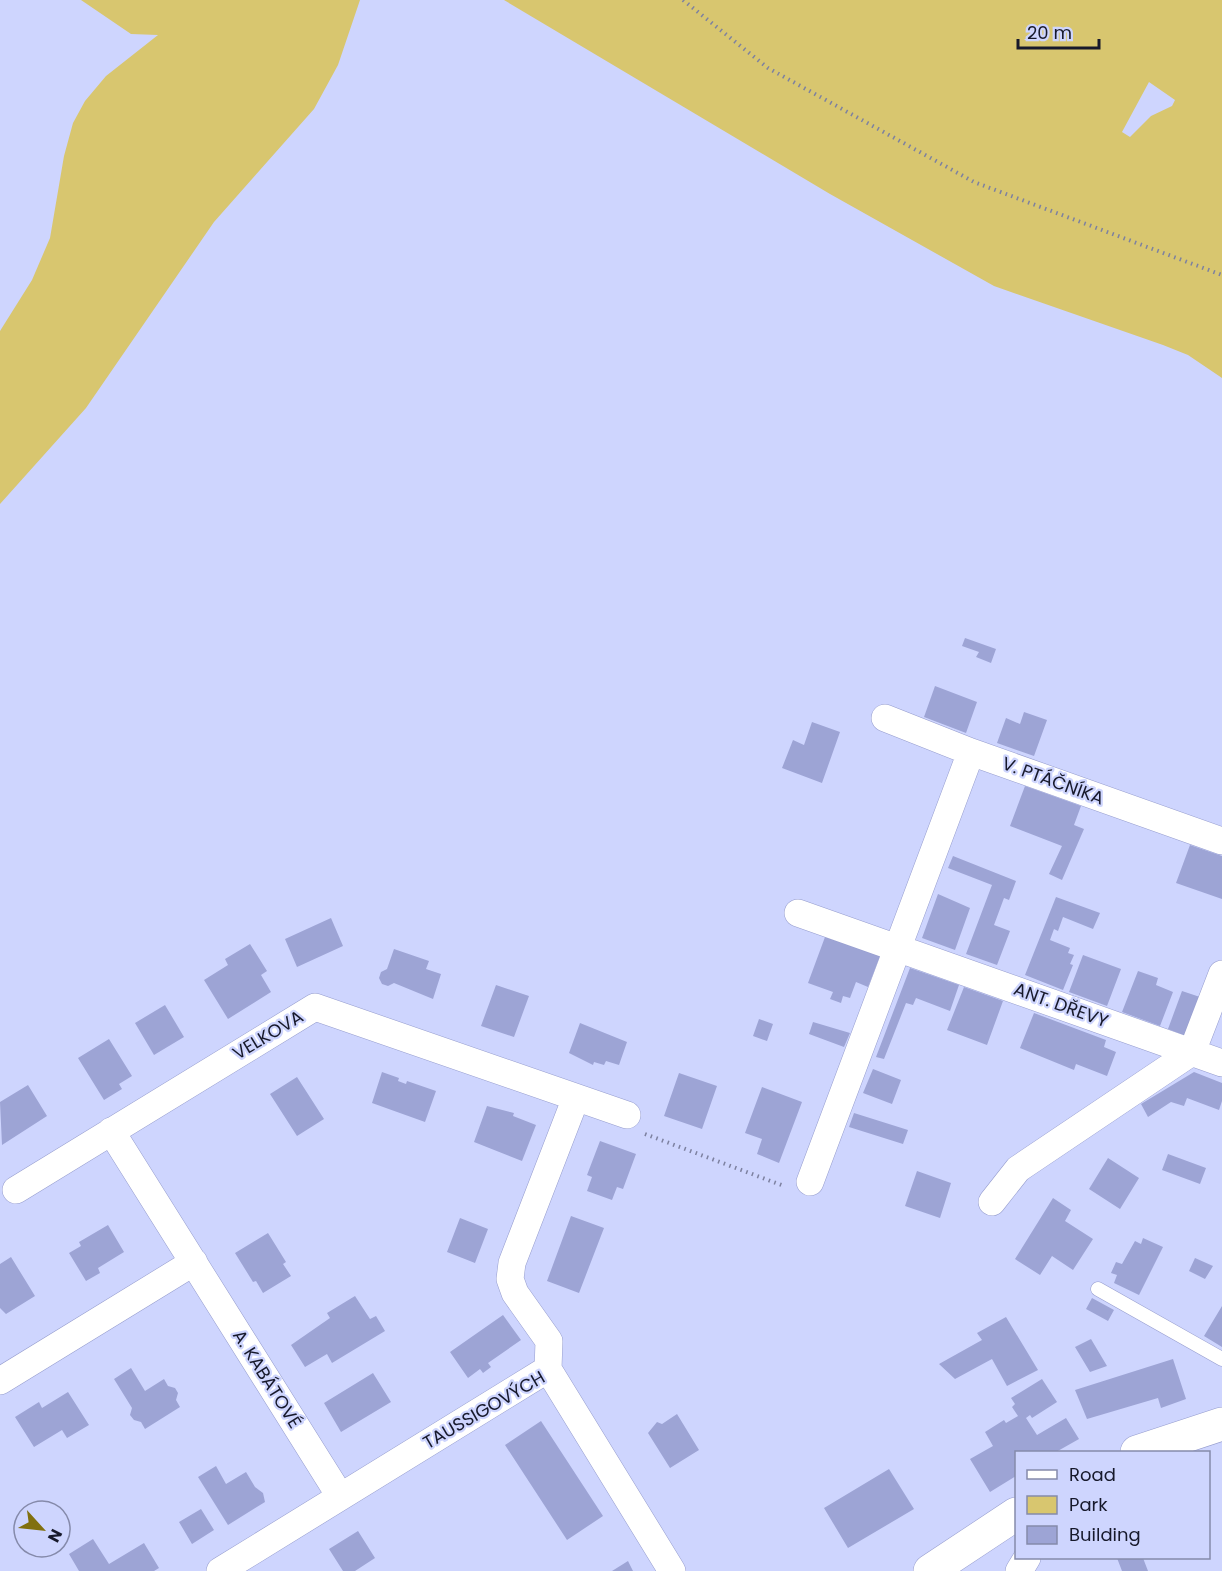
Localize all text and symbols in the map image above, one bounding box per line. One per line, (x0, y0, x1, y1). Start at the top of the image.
scale bar (1018, 12, 1099, 50)
text: 20 m (1027, 20, 1072, 45)
street label: V. PTÁČNÍKA (999, 750, 1108, 811)
street label: ANT. DŘEVY (1011, 976, 1112, 1033)
street label: VELKOVA (228, 1004, 308, 1065)
street label: A. KABÁTOVÉ (227, 1325, 308, 1433)
street label: TAUSSIGOVÝCH (418, 1365, 549, 1455)
legend (1015, 1451, 1210, 1559)
text: Road (1069, 1462, 1116, 1487)
text: Park (1069, 1492, 1108, 1517)
north arrow (12, 1499, 72, 1559)
text: Building (1069, 1522, 1141, 1547)
text: N (42, 1525, 68, 1546)

